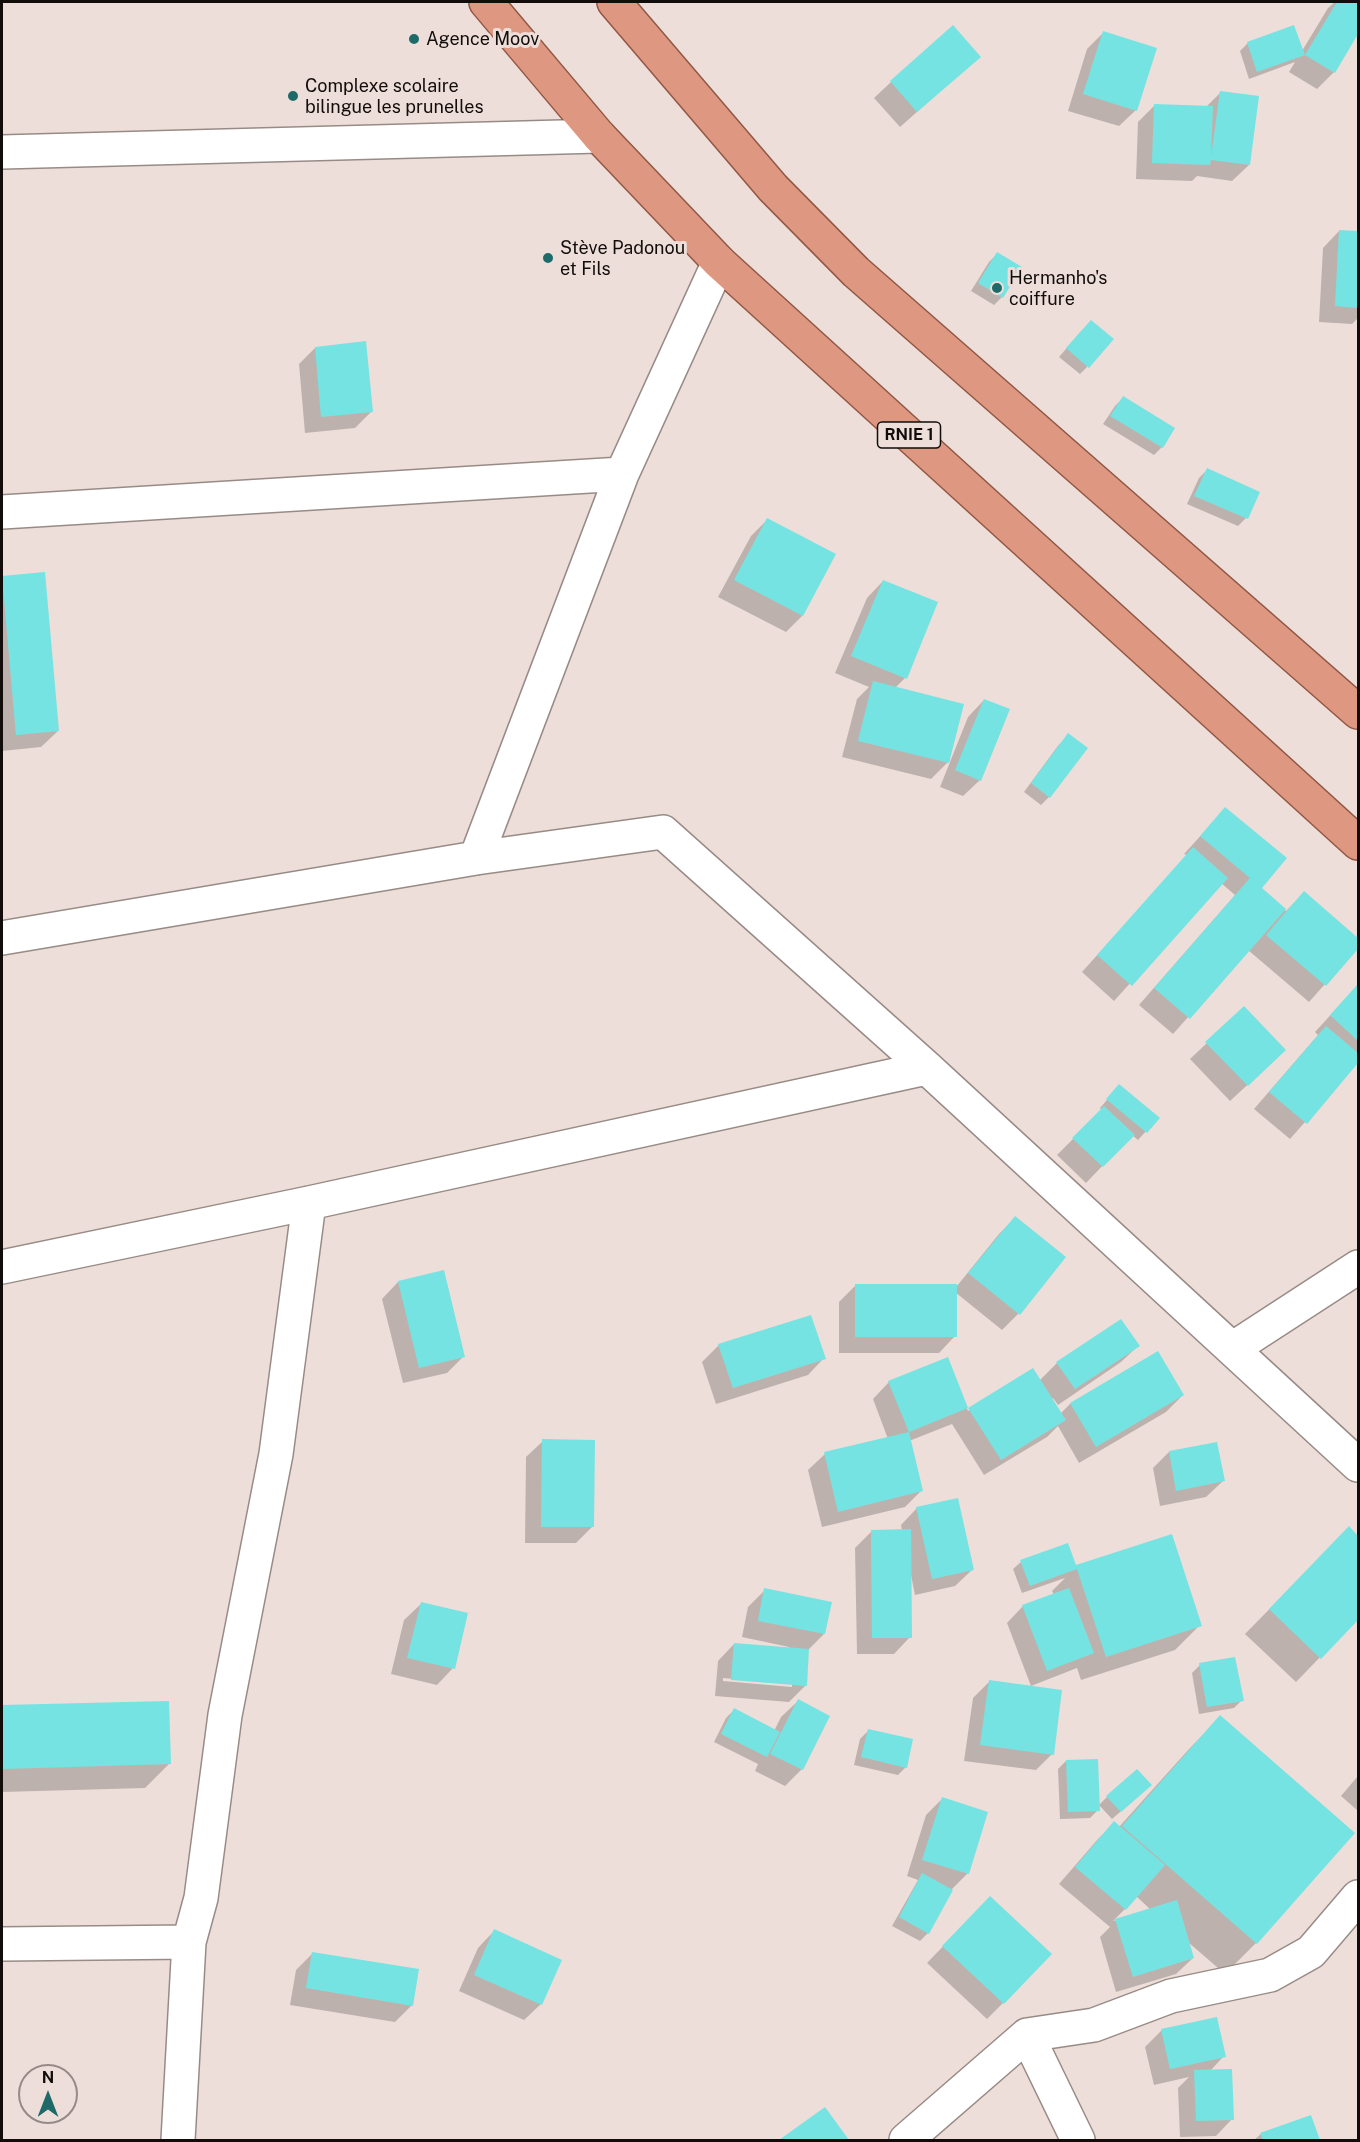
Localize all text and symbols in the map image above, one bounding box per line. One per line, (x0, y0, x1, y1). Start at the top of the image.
place label: Agence Moov (426, 28, 539, 50)
marker: Agence Moov (407, 32, 421, 46)
place label: Complexe scolaire bilingue les prunelles (305, 75, 484, 118)
marker: Complexe scolaire bilingue les prunelles (286, 89, 300, 103)
place label: Stève Padonou et Fils (560, 237, 685, 280)
marker: Stève Padonou et Fils (541, 251, 555, 265)
place label: Hermanho's coiffure (1009, 267, 1107, 310)
marker: Hermanho's coiffure (990, 281, 1004, 295)
road number: RNIE 1 (878, 422, 940, 448)
north arrow (18, 2064, 78, 2124)
text: N (42, 2068, 54, 2087)

